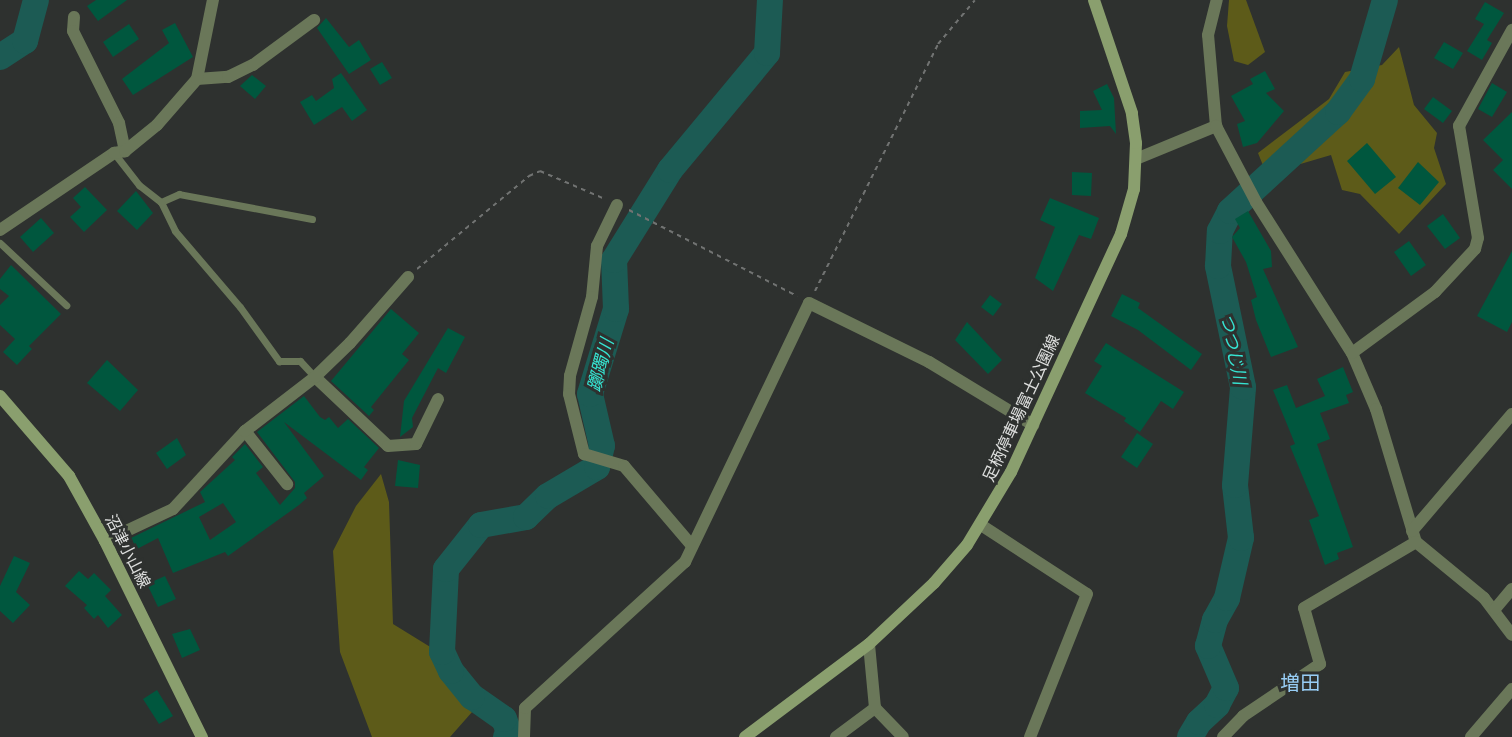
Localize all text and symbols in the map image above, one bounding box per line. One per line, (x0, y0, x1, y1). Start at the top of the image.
water label: つつじ川 (1217, 312, 1251, 386)
street label: 足柄停車場富士公園線 (978, 331, 1064, 485)
water label: 躑躅川 (583, 336, 617, 394)
street label: 沼津小山線 (101, 511, 155, 591)
district label: 増田 (1280, 670, 1320, 694)

